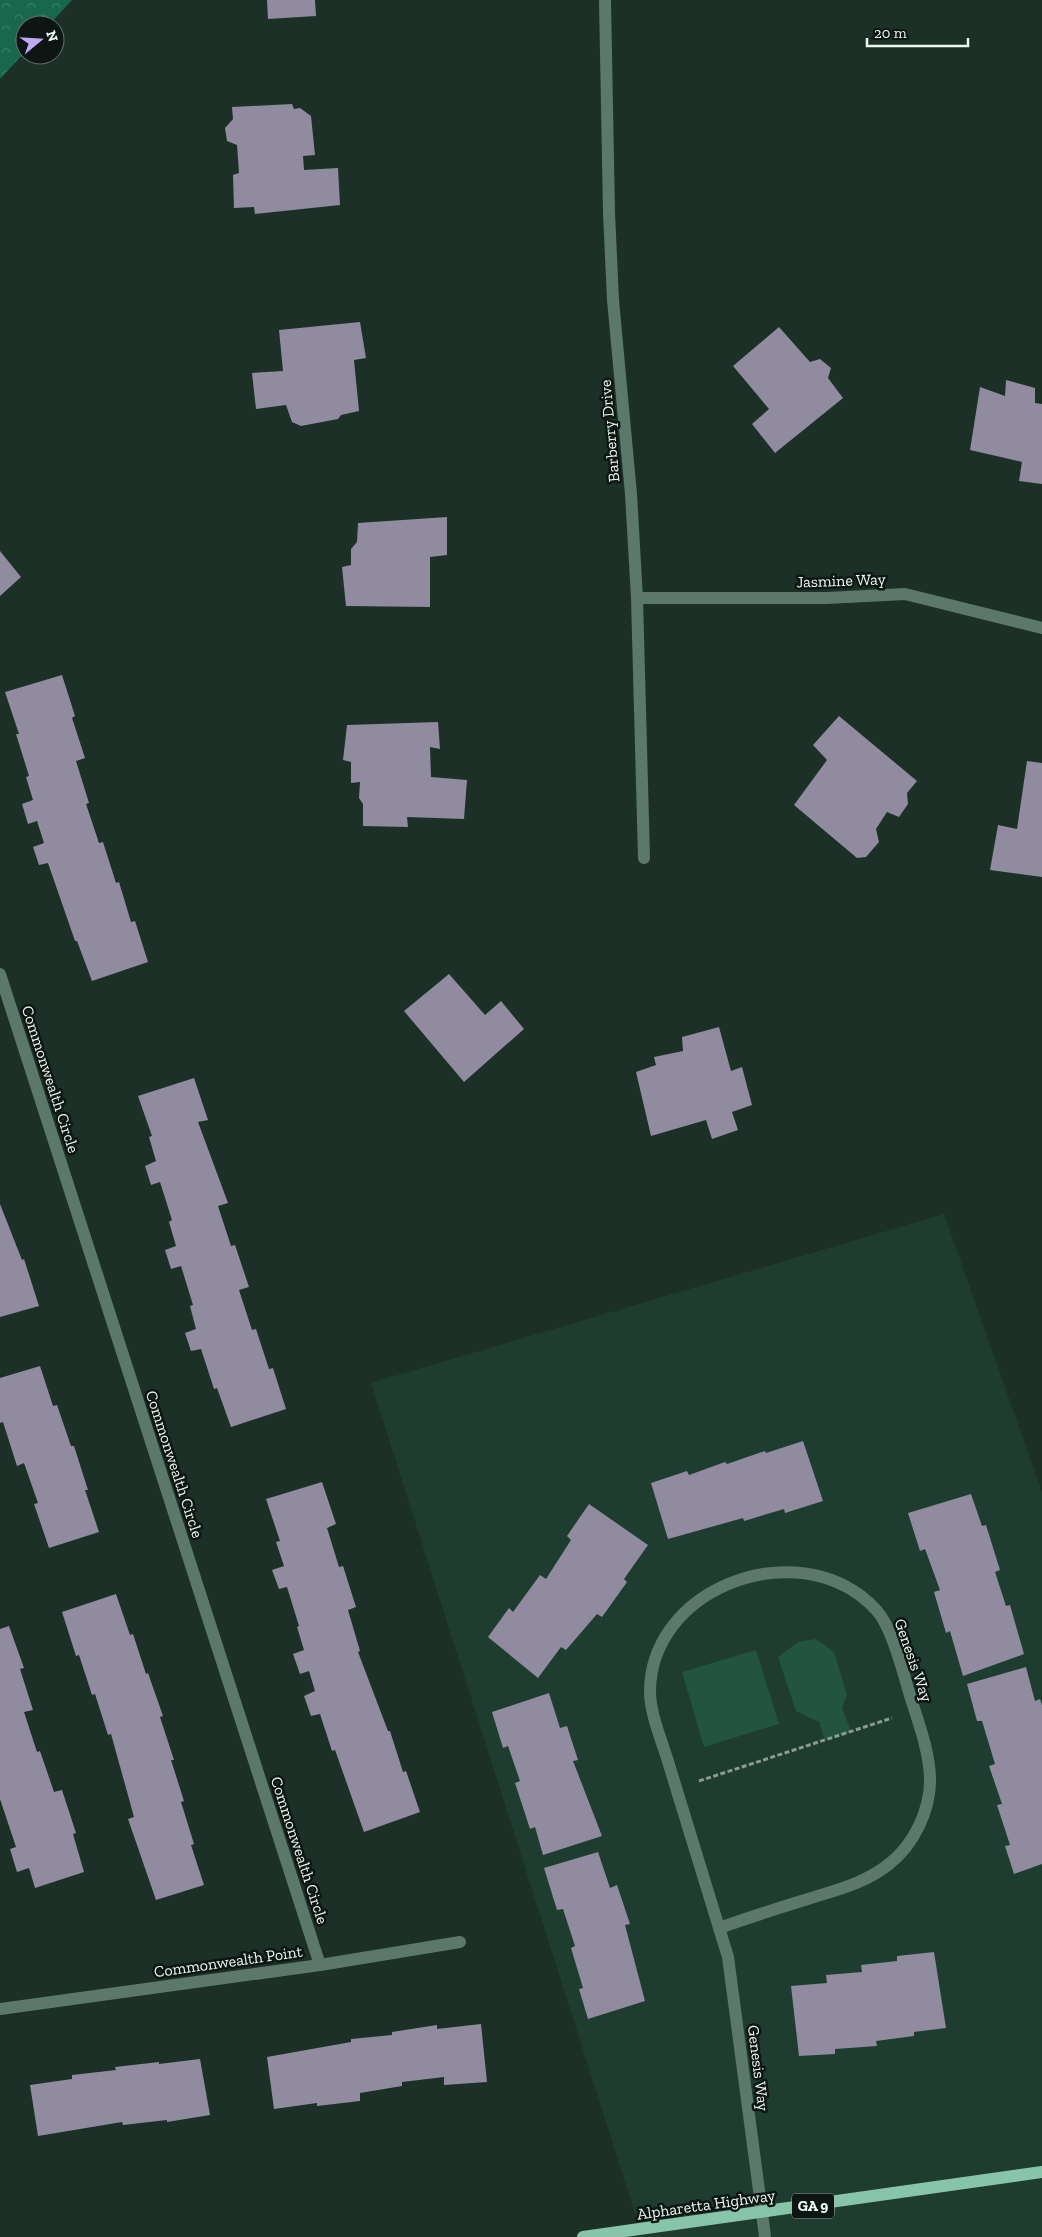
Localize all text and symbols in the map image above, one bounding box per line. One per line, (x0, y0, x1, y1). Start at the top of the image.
north arrow (15, 15, 65, 65)
scale bar (867, 15, 968, 47)
text: 20 m (874, 24, 907, 42)
text: N (42, 28, 62, 44)
street label: Barberry Drive (596, 379, 623, 483)
street label: Jasmine Way (796, 569, 887, 592)
street label: Commonwealth Circle (18, 1003, 83, 1155)
street label: Commonwealth Circle (142, 1388, 207, 1540)
street label: Genesis Way (890, 1616, 937, 1705)
street label: Commonwealth Circle (267, 1774, 332, 1926)
street label: Commonwealth Point (153, 1942, 304, 1981)
street label: Genesis Way (744, 2024, 773, 2113)
street label: Alpharetta Highway (636, 2185, 777, 2224)
road number: GA 9 (792, 2194, 834, 2218)

